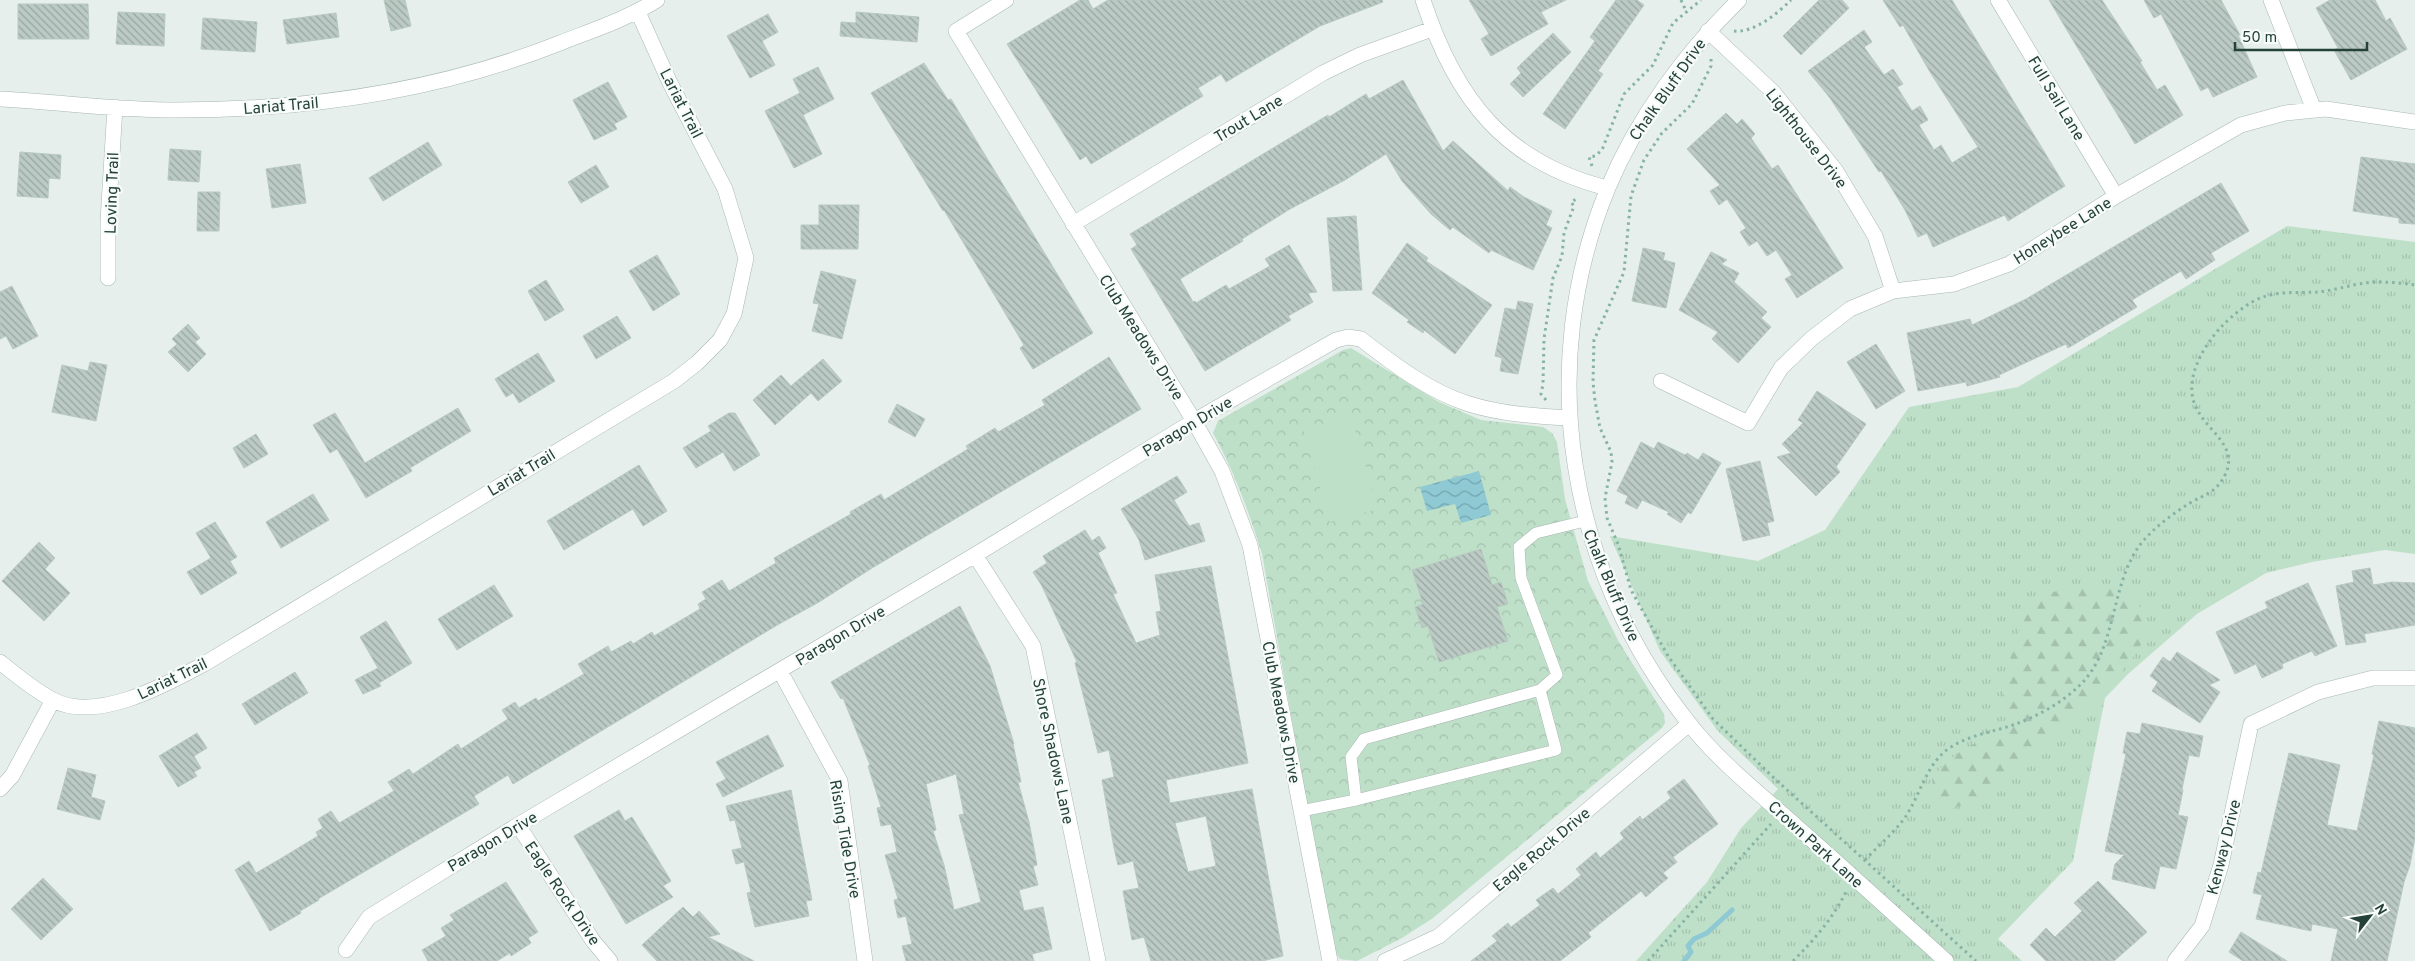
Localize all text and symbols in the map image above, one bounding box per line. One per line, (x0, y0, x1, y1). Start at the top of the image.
scale bar (2235, 20, 2368, 52)
text: 50 m (2242, 29, 2277, 48)
street label: Chalk Bluff Drive (1626, 35, 1711, 145)
street label: Full Sail Lane (2022, 53, 2088, 145)
street label: Lariat Trail (654, 66, 706, 142)
street label: Lighthouse Drive (1760, 85, 1851, 193)
street label: Trout Lane (1211, 91, 1287, 148)
street label: Lariat Trail (243, 94, 320, 120)
street label: Loving Trail (102, 152, 124, 234)
street label: Honeybee Lane (2010, 194, 2116, 270)
street label: Club Meadows Drive (1093, 271, 1187, 405)
street label: Paragon Drive (1139, 393, 1237, 462)
street label: Lariat Trail (484, 446, 560, 502)
street label: Chalk Bluff Drive (1577, 526, 1643, 645)
street label: Paragon Drive (792, 602, 890, 671)
street label: Club Meadows Drive (1256, 639, 1304, 785)
street label: Lariat Trail (135, 654, 211, 705)
street label: Shore Shadows Lane (1027, 676, 1077, 826)
street label: Rising Tide Drive (824, 778, 864, 900)
street label: Crown Park Lane (1763, 797, 1866, 894)
street label: Kenway Drive (2203, 798, 2246, 897)
street label: Eagle Rock Drive (1489, 804, 1595, 897)
street label: Paragon Drive (444, 808, 542, 877)
street label: Eagle Rock Drive (519, 838, 604, 950)
north arrow (2345, 891, 2395, 941)
text: N (2370, 901, 2390, 919)

